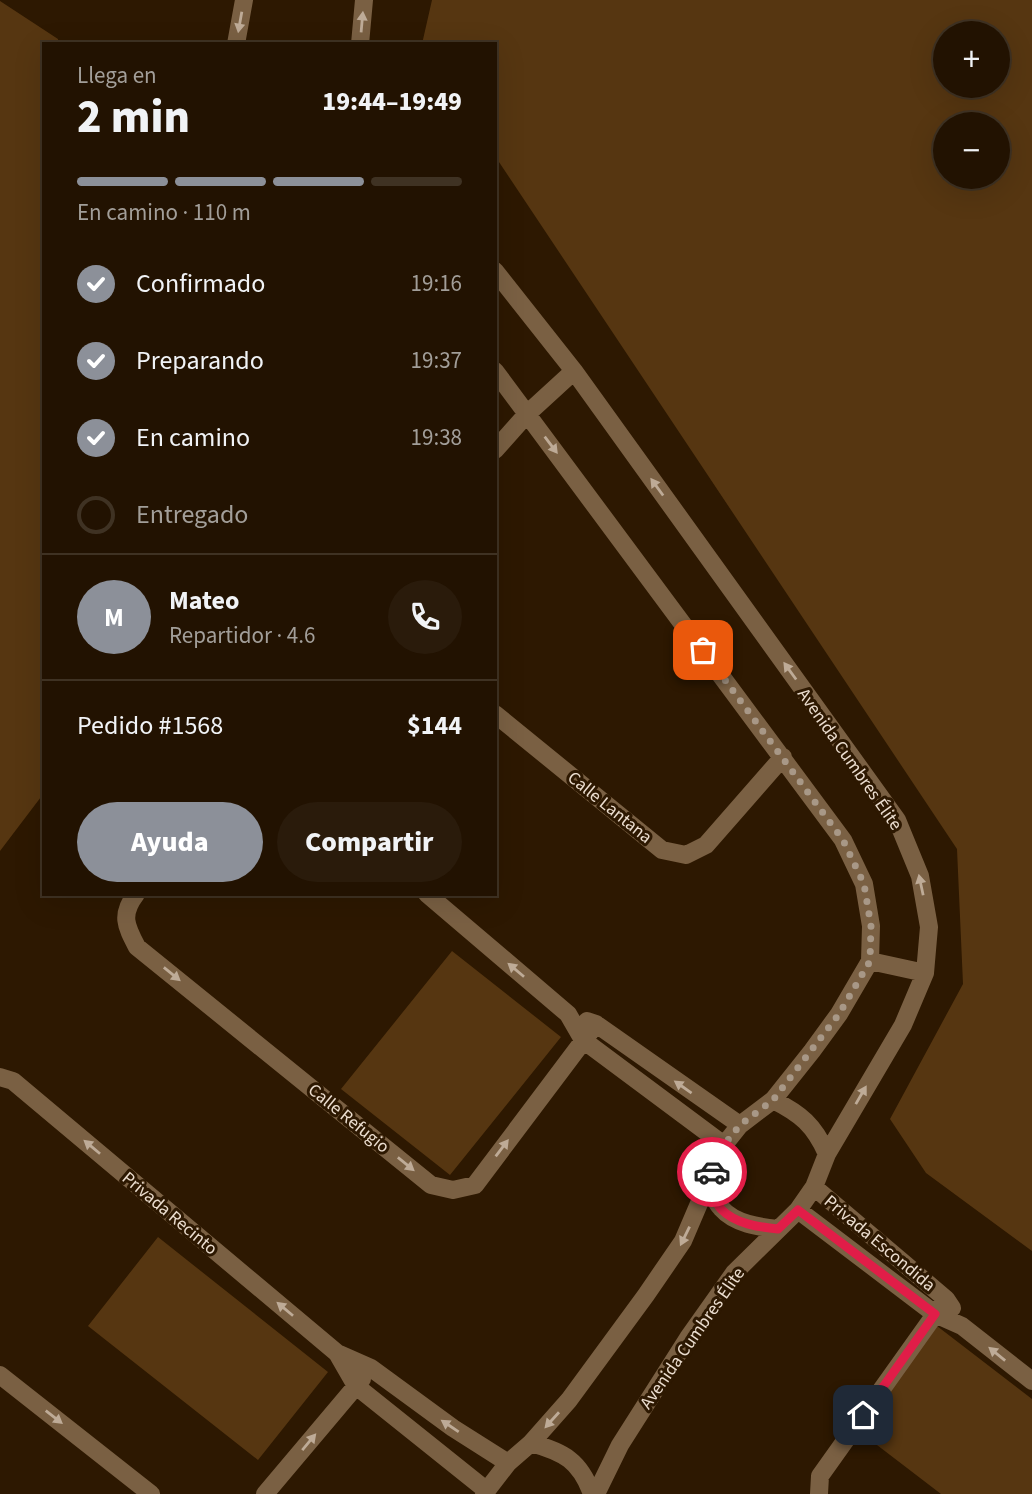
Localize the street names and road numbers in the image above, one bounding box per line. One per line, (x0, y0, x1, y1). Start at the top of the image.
street label: Avenida Cumbres Élite (791, 683, 908, 835)
street label: Calle Lantana (562, 765, 657, 849)
street label: Calle Refugio (303, 1078, 395, 1159)
street label: Privada Recinto (117, 1166, 223, 1261)
street label: Privada Escondida (819, 1189, 941, 1298)
street label: Avenida Cumbres Élite (634, 1262, 751, 1414)

